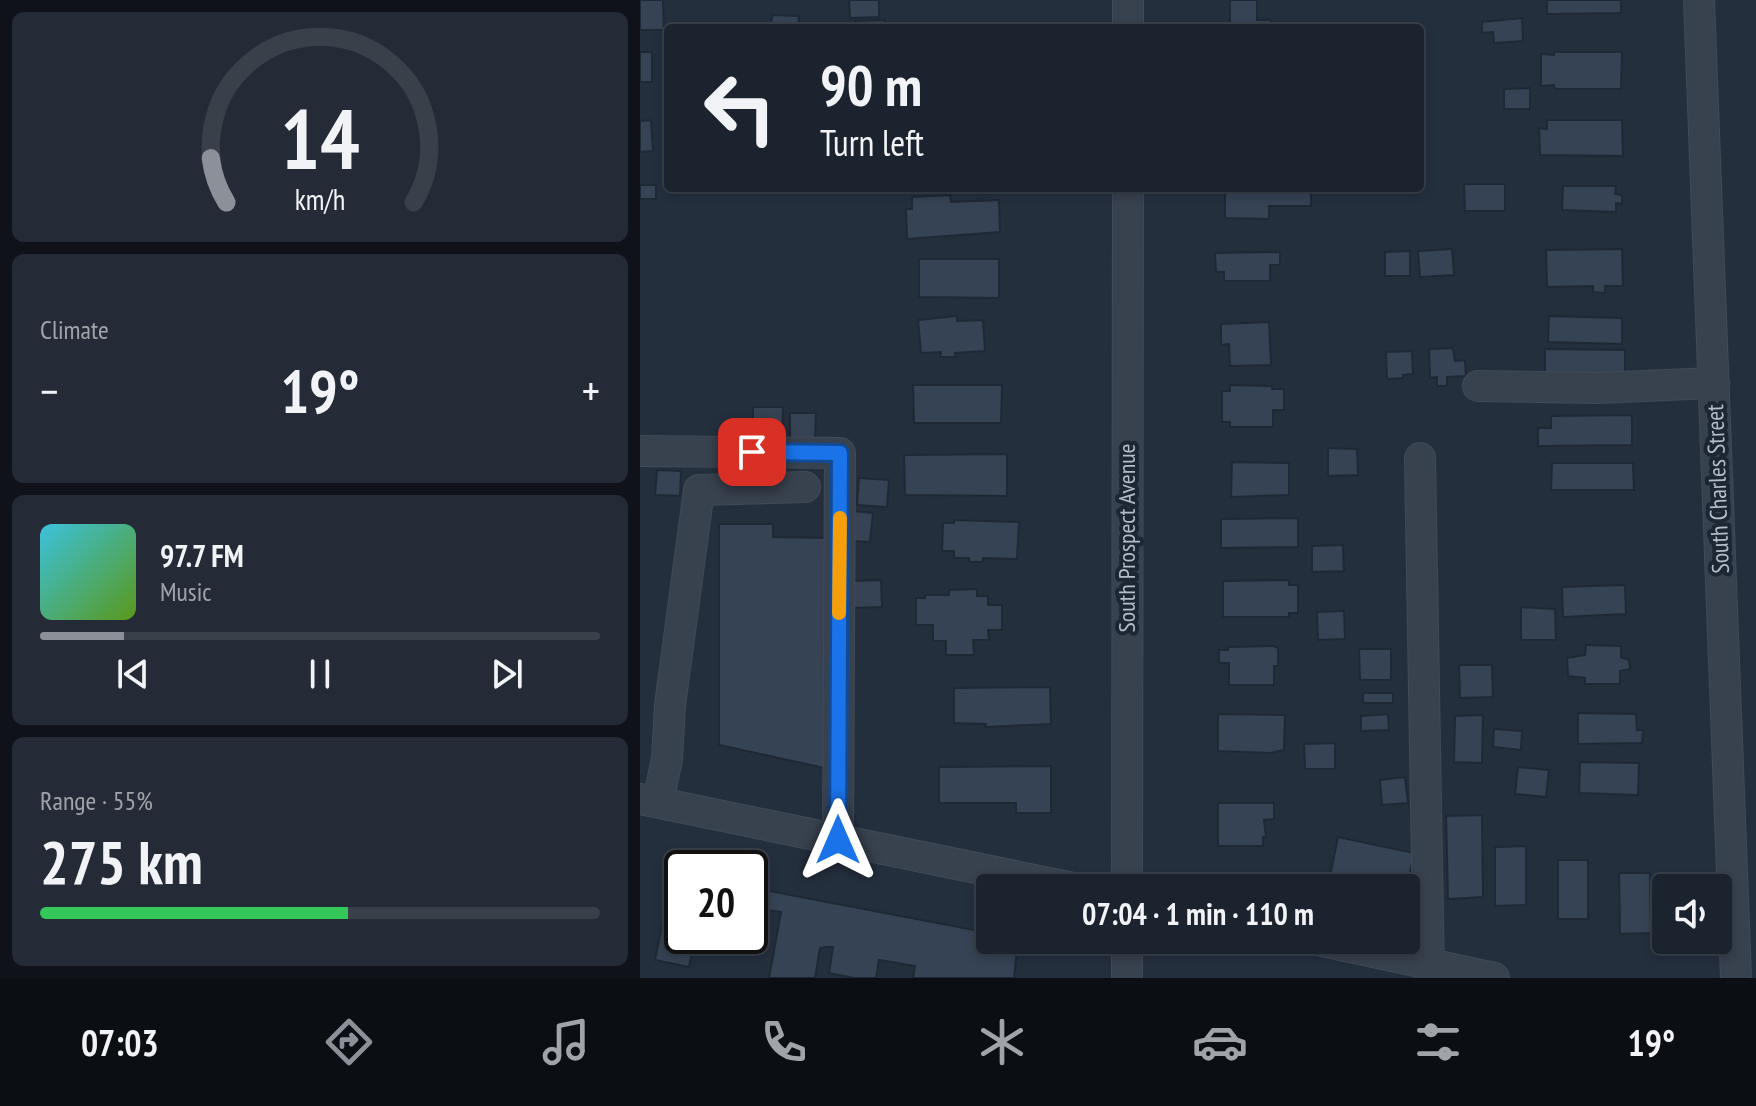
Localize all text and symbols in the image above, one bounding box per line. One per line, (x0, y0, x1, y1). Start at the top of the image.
text: 90 m (820, 49, 922, 121)
icon: left (688, 56, 792, 160)
text: 14 (280, 83, 360, 191)
text: Turn left (820, 119, 924, 166)
text: km/h (295, 181, 345, 218)
text: Climate (40, 313, 109, 346)
text: 19° (280, 352, 360, 430)
text: − (40, 362, 58, 419)
text: + (582, 362, 600, 419)
street label: South Charles Street (1699, 403, 1736, 574)
pin (718, 418, 786, 486)
icon: arrive (730, 430, 774, 474)
street label: South Prospect Avenue (1111, 444, 1142, 632)
text: 97.7 FM (160, 536, 244, 575)
text: Music (160, 575, 212, 608)
icon: previous (111, 652, 155, 696)
icon: pause (298, 652, 342, 696)
icon: next (485, 652, 529, 696)
text: Range · 55% (40, 784, 153, 817)
position arrow (796, 798, 880, 882)
text: 275 km (40, 823, 203, 901)
speed limit sign: 20 (664, 850, 768, 954)
map controls (1652, 874, 1732, 954)
button: sound (1652, 874, 1732, 954)
text: 07:04 · 1 min · 110 m (1082, 894, 1314, 933)
icon: directions (321, 1014, 377, 1070)
icon: music (538, 1014, 594, 1070)
icon: phone (756, 1014, 812, 1070)
icon: climate (974, 1014, 1030, 1070)
icon: car (1192, 1014, 1248, 1070)
icon: filters (1410, 1014, 1466, 1070)
text: 07:03 (81, 1019, 159, 1066)
text: 19° (1627, 1019, 1675, 1066)

